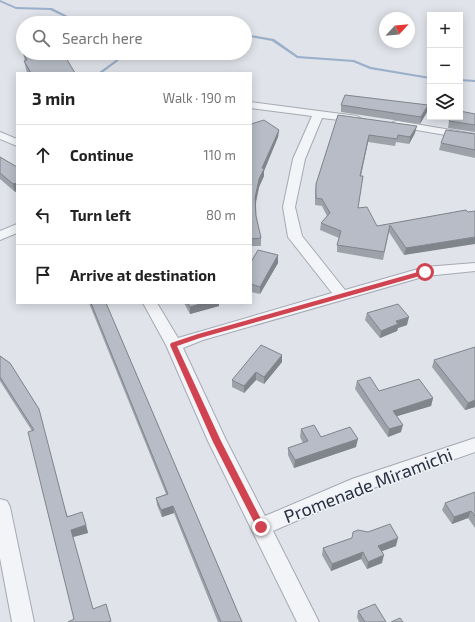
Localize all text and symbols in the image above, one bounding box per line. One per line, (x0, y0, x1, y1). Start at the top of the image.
north arrow (379, 12, 415, 48)
map controls (427, 12, 463, 120)
button: + (427, 12, 463, 48)
search box (16, 16, 252, 60)
icon: search (30, 27, 52, 49)
text: Search here (62, 29, 143, 47)
button: − (427, 48, 463, 84)
button: layers (427, 84, 463, 120)
text: 3 min (32, 88, 75, 108)
text: Walk · 190 m (163, 90, 236, 106)
icon: ahead (32, 144, 54, 166)
text: Continue (70, 146, 133, 164)
text: 110 m (204, 147, 236, 163)
icon: left (32, 204, 54, 226)
text: Turn left (70, 206, 131, 224)
text: 80 m (206, 207, 236, 223)
route start (416, 263, 434, 281)
icon: arrive (32, 264, 54, 286)
text: Arrive at destination (70, 266, 216, 284)
street label: Promenade Miramichi (281, 443, 455, 527)
route end (252, 518, 270, 536)

